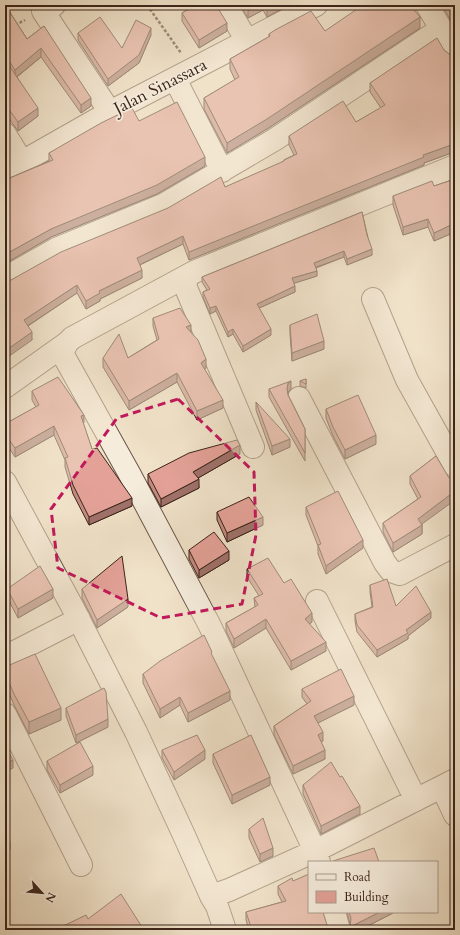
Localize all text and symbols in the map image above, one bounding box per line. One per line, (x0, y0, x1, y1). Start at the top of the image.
street label: Jalan Sinassara (107, 53, 211, 121)
legend (308, 861, 438, 913)
text: Road (344, 869, 371, 885)
north arrow (22, 873, 62, 913)
text: Building (344, 889, 389, 905)
text: N (41, 890, 59, 905)

